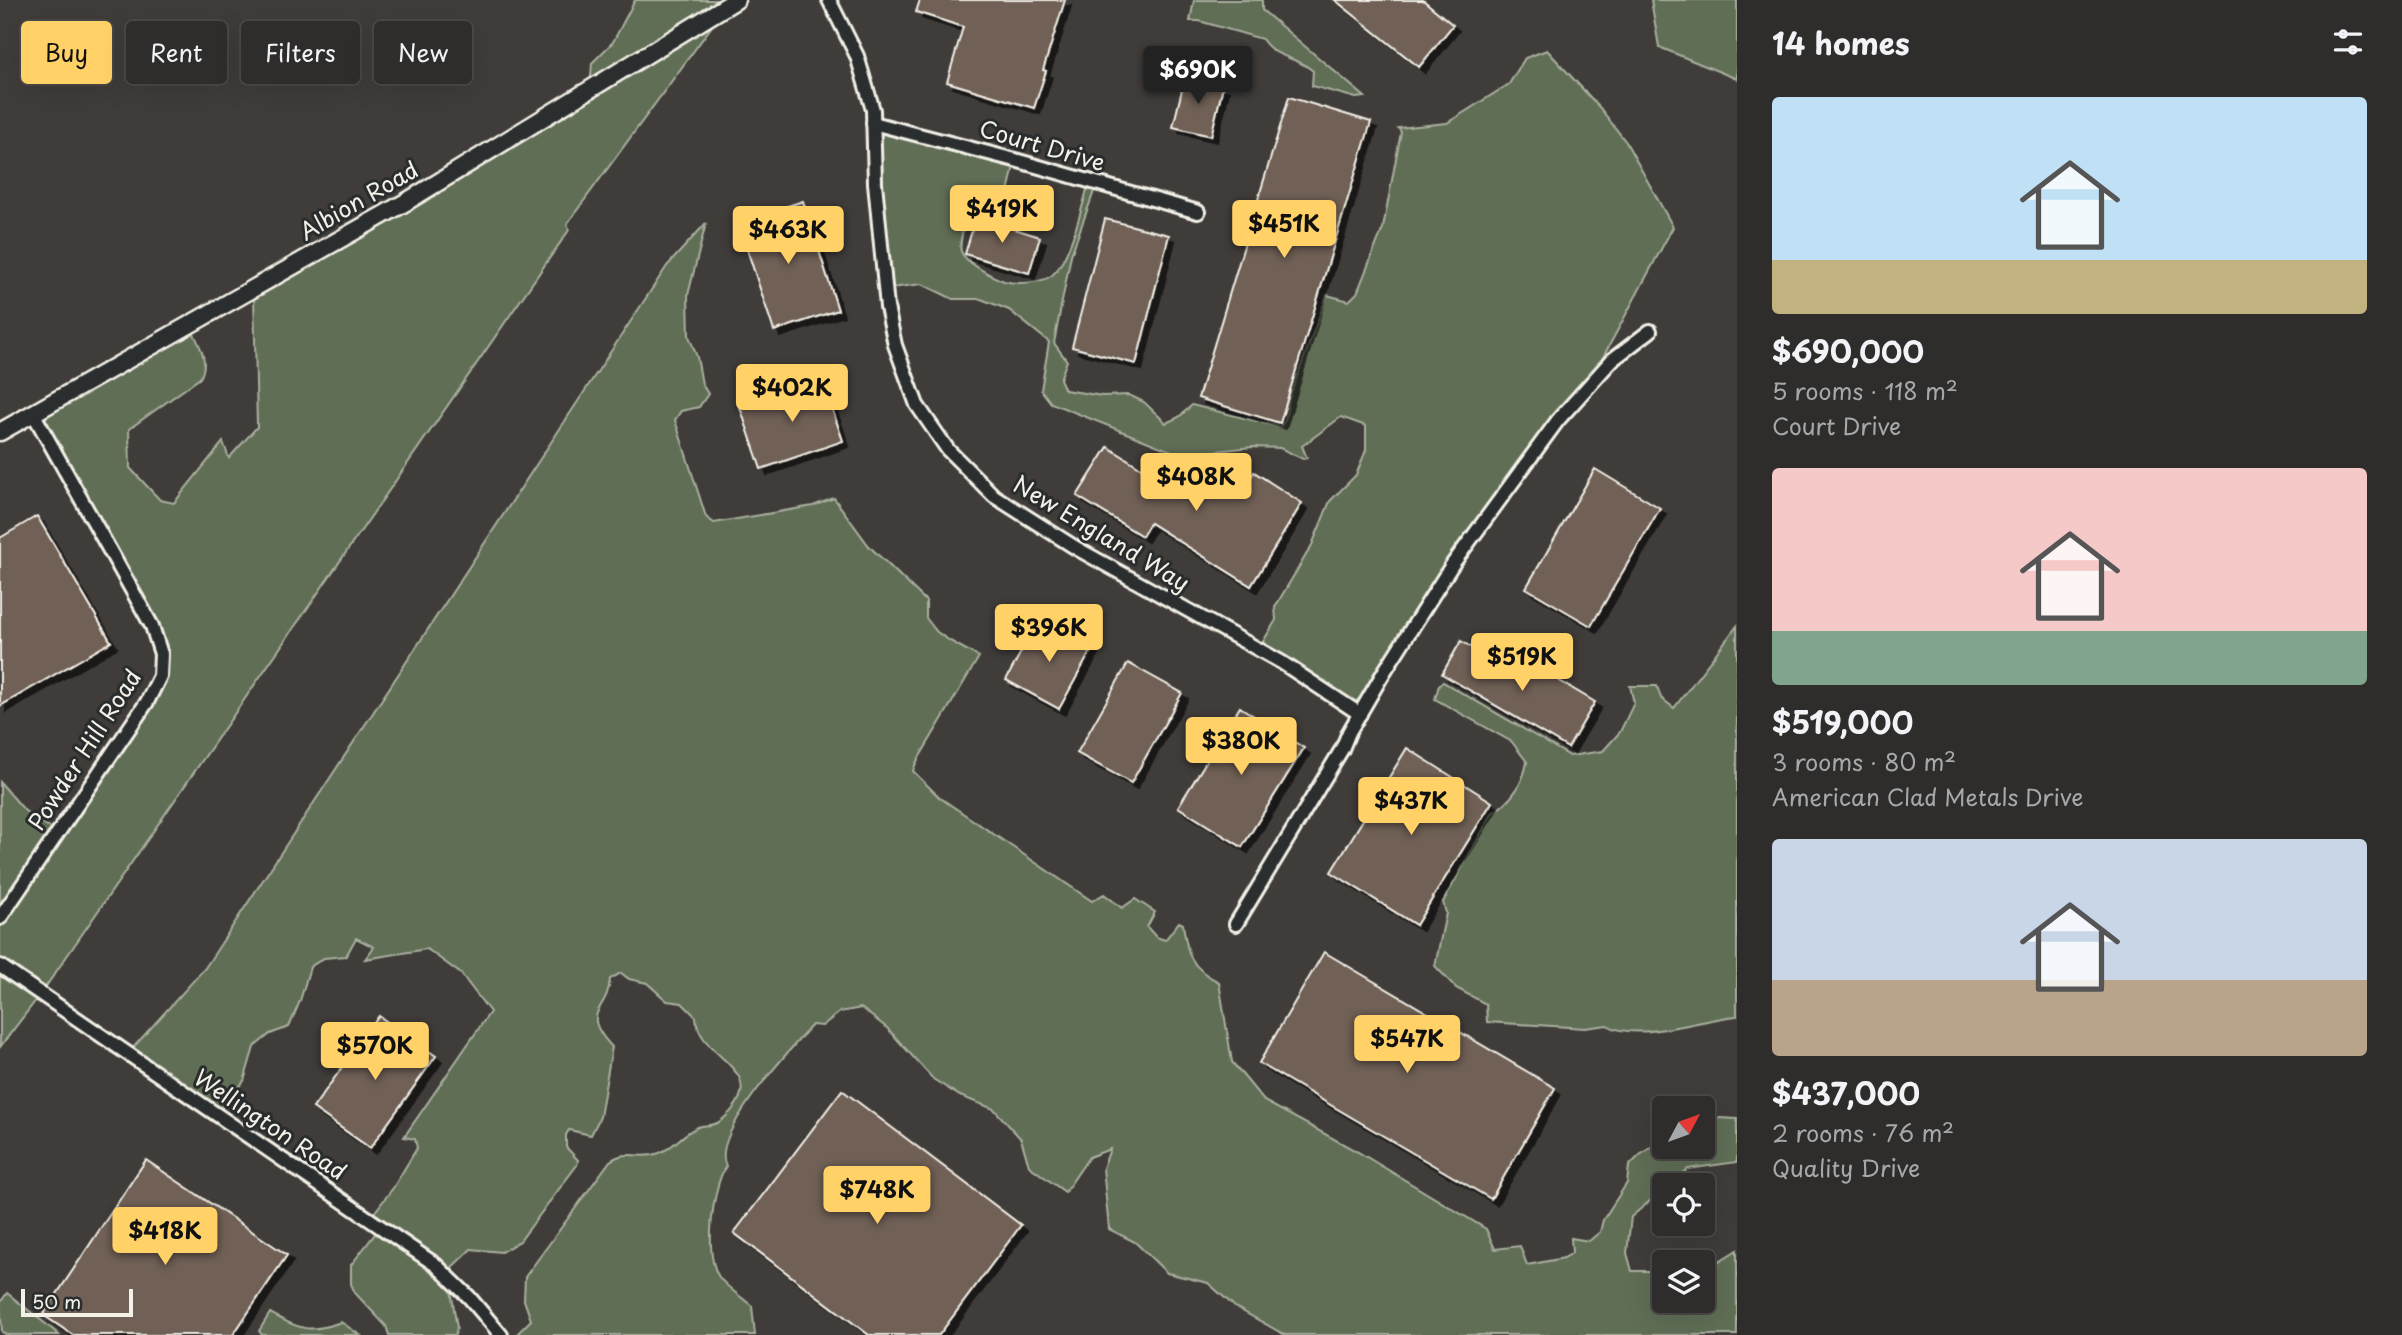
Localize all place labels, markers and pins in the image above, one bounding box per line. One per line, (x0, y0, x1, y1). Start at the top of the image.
pin: $690K (1149, 46, 1247, 106)
pin: $419K (953, 186, 1051, 245)
pin: $451K (1235, 201, 1333, 260)
pin: $463K (739, 206, 837, 266)
pin: $402K (743, 364, 841, 424)
pin: $408K (1147, 454, 1245, 513)
pin: $396K (1000, 604, 1098, 664)
pin: $519K (1473, 634, 1571, 693)
pin: $380K (1192, 718, 1290, 777)
pin: $437K (1362, 778, 1460, 837)
pin: $547K (1358, 1016, 1456, 1075)
pin: $570K (326, 1023, 424, 1082)
pin: $748K (828, 1166, 926, 1226)
pin: $418K (116, 1208, 214, 1267)

